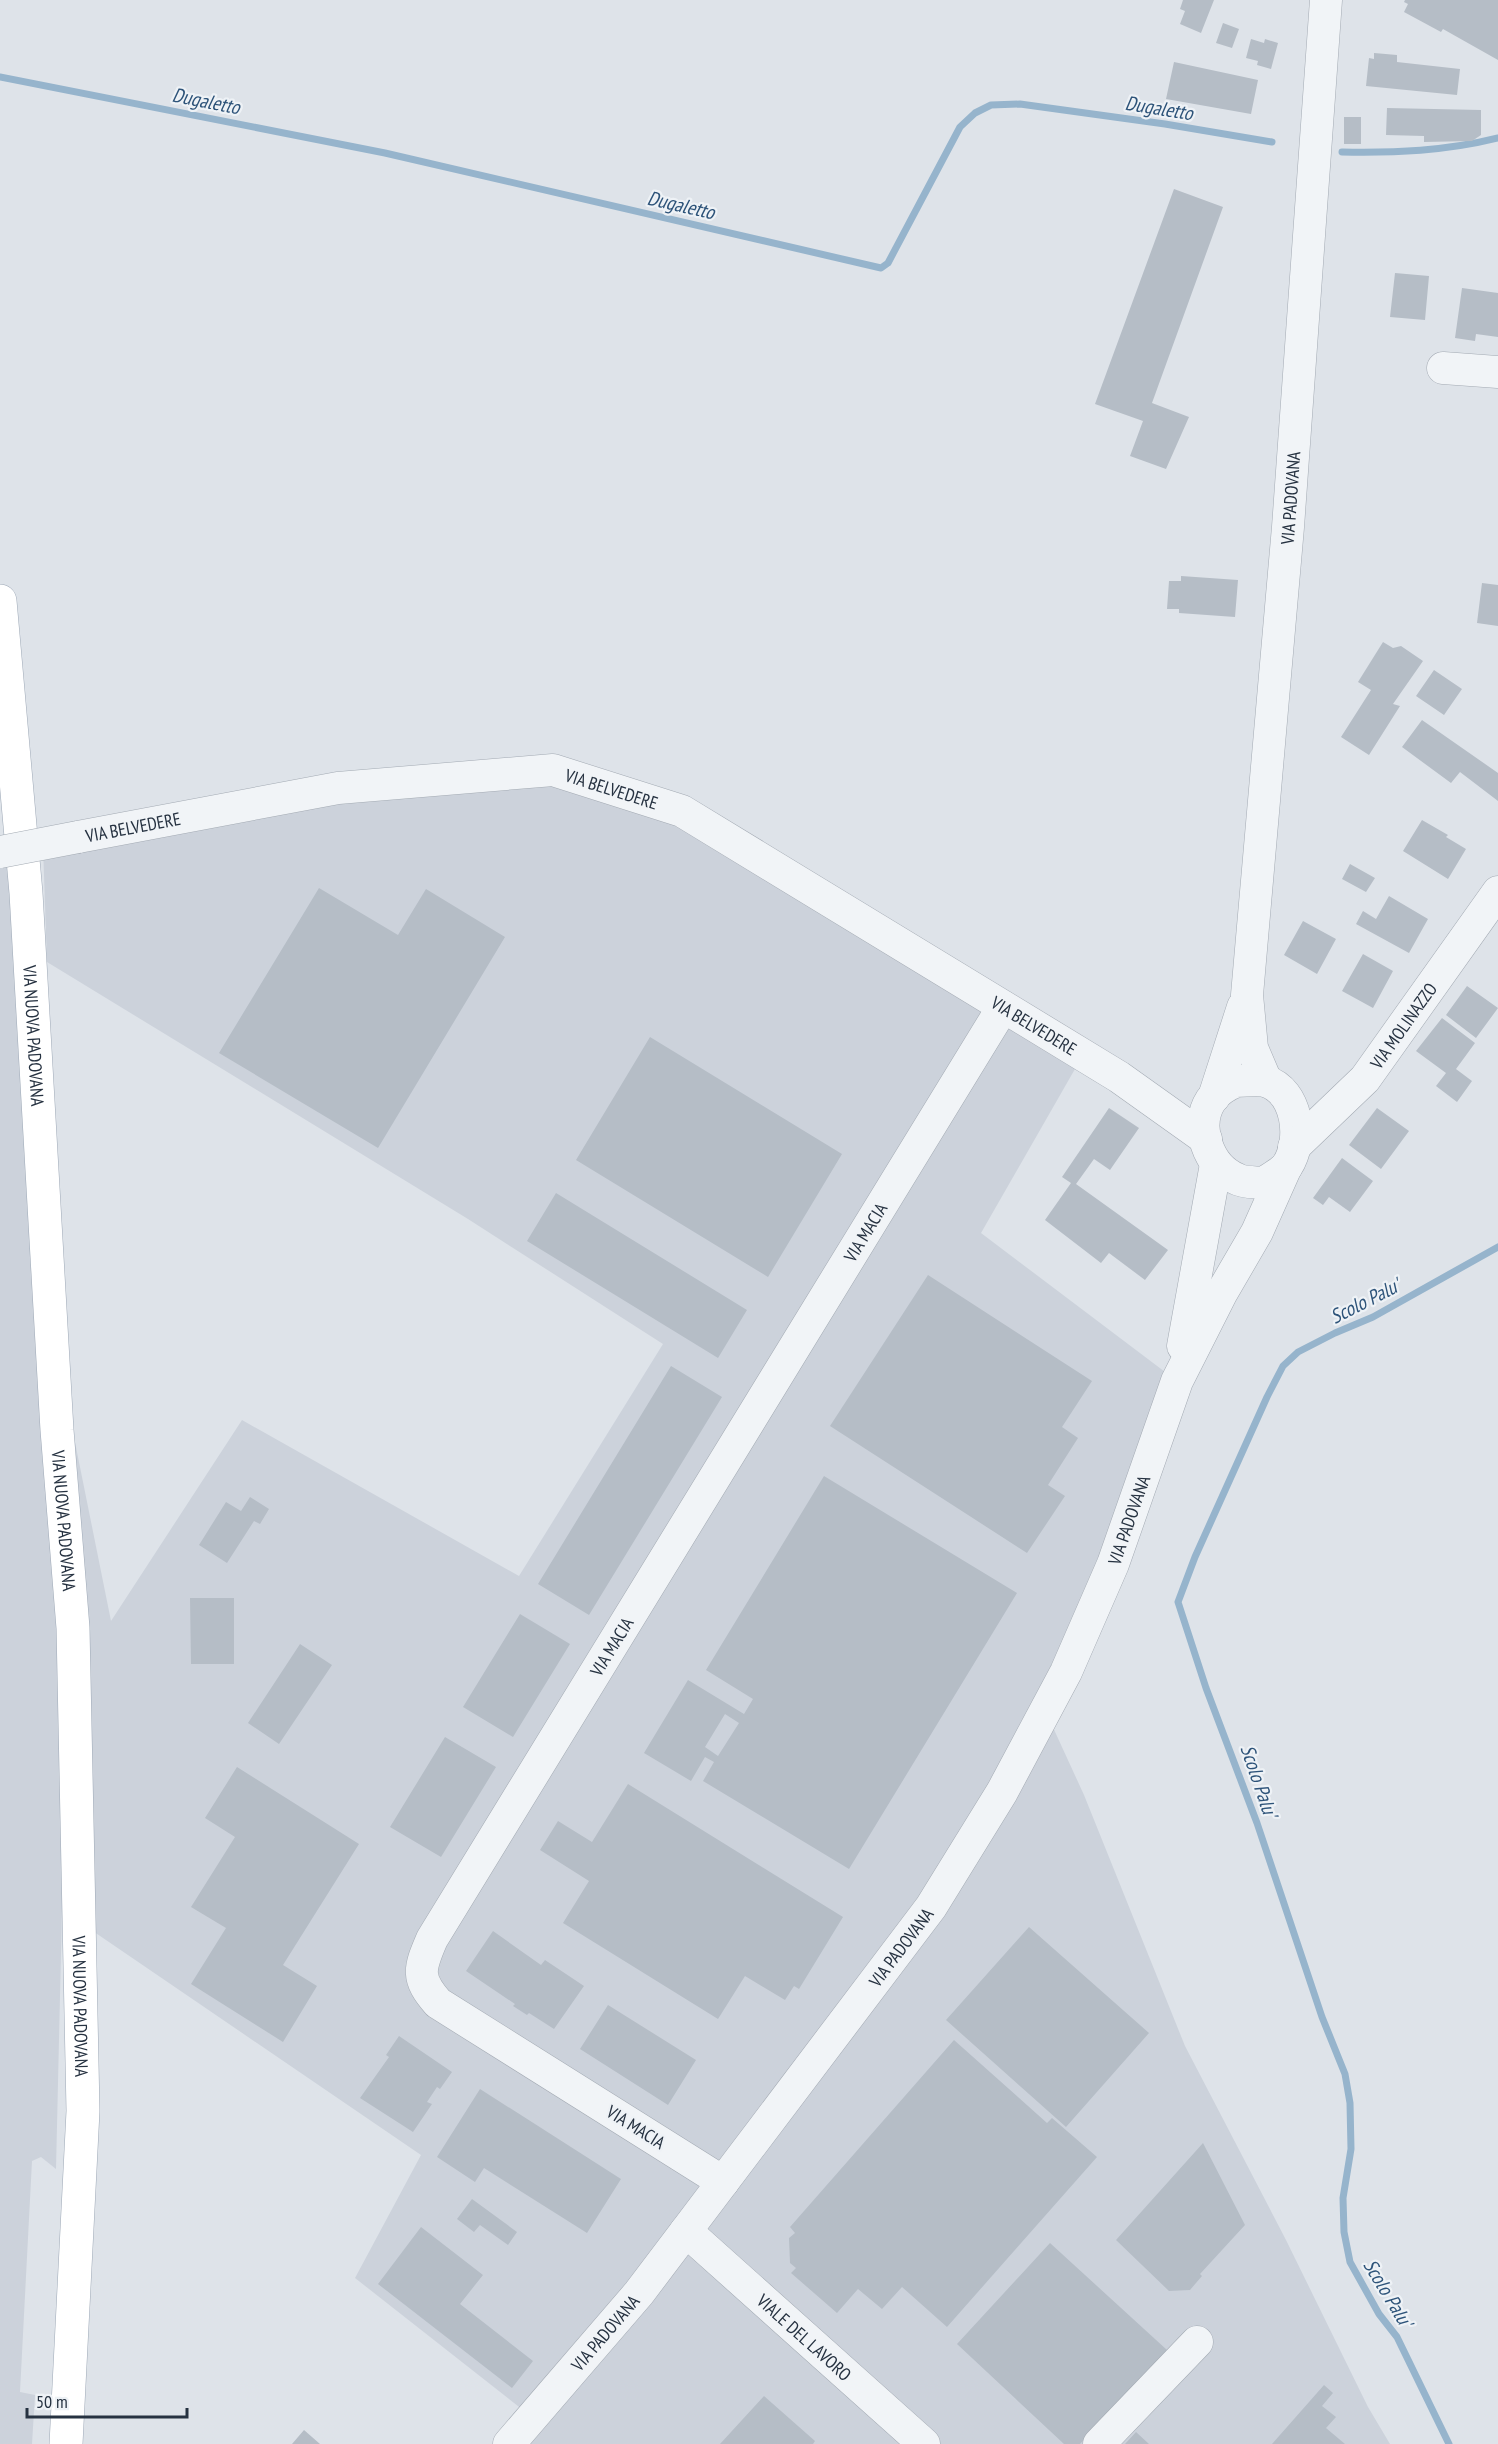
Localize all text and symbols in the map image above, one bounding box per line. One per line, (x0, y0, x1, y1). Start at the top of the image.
water label: Dugaletto (170, 82, 243, 121)
water label: Dugaletto (1123, 90, 1196, 126)
water label: Dugaletto (645, 185, 718, 226)
street label: VIA PADOVANA (1275, 450, 1305, 546)
street label: VIA BELVEDERE (562, 763, 661, 814)
street label: VIA BELVEDERE (83, 806, 182, 847)
street label: VIA NUOVA PADOVANA (19, 963, 50, 1107)
street label: VIA MOLINAZZO (1364, 978, 1442, 1074)
street label: VIA BELVEDERE (986, 990, 1081, 1060)
street label: VIA MACIA (838, 1198, 892, 1267)
water label: Scolo Palu' (1326, 1271, 1407, 1330)
street label: VIA NUOVA PADOVANA (47, 1448, 82, 1592)
street label: VIA PADOVANA (1102, 1472, 1155, 1569)
street label: VIA MACIA (584, 1612, 638, 1681)
water label: Scolo Palu' (1235, 1741, 1285, 1824)
street label: VIA PADOVANA (863, 1903, 938, 1992)
street label: VIA NUOVA PADOVANA (68, 1934, 94, 2078)
street label: VIA MACIA (602, 2100, 670, 2154)
water label: Scolo Palu' (1358, 2254, 1420, 2335)
street label: VIALE DEL LAVORO (752, 2288, 857, 2385)
street label: VIA PADOVANA (565, 2289, 644, 2376)
scale bar (27, 2381, 188, 2419)
text: 50 m (36, 2390, 68, 2413)

